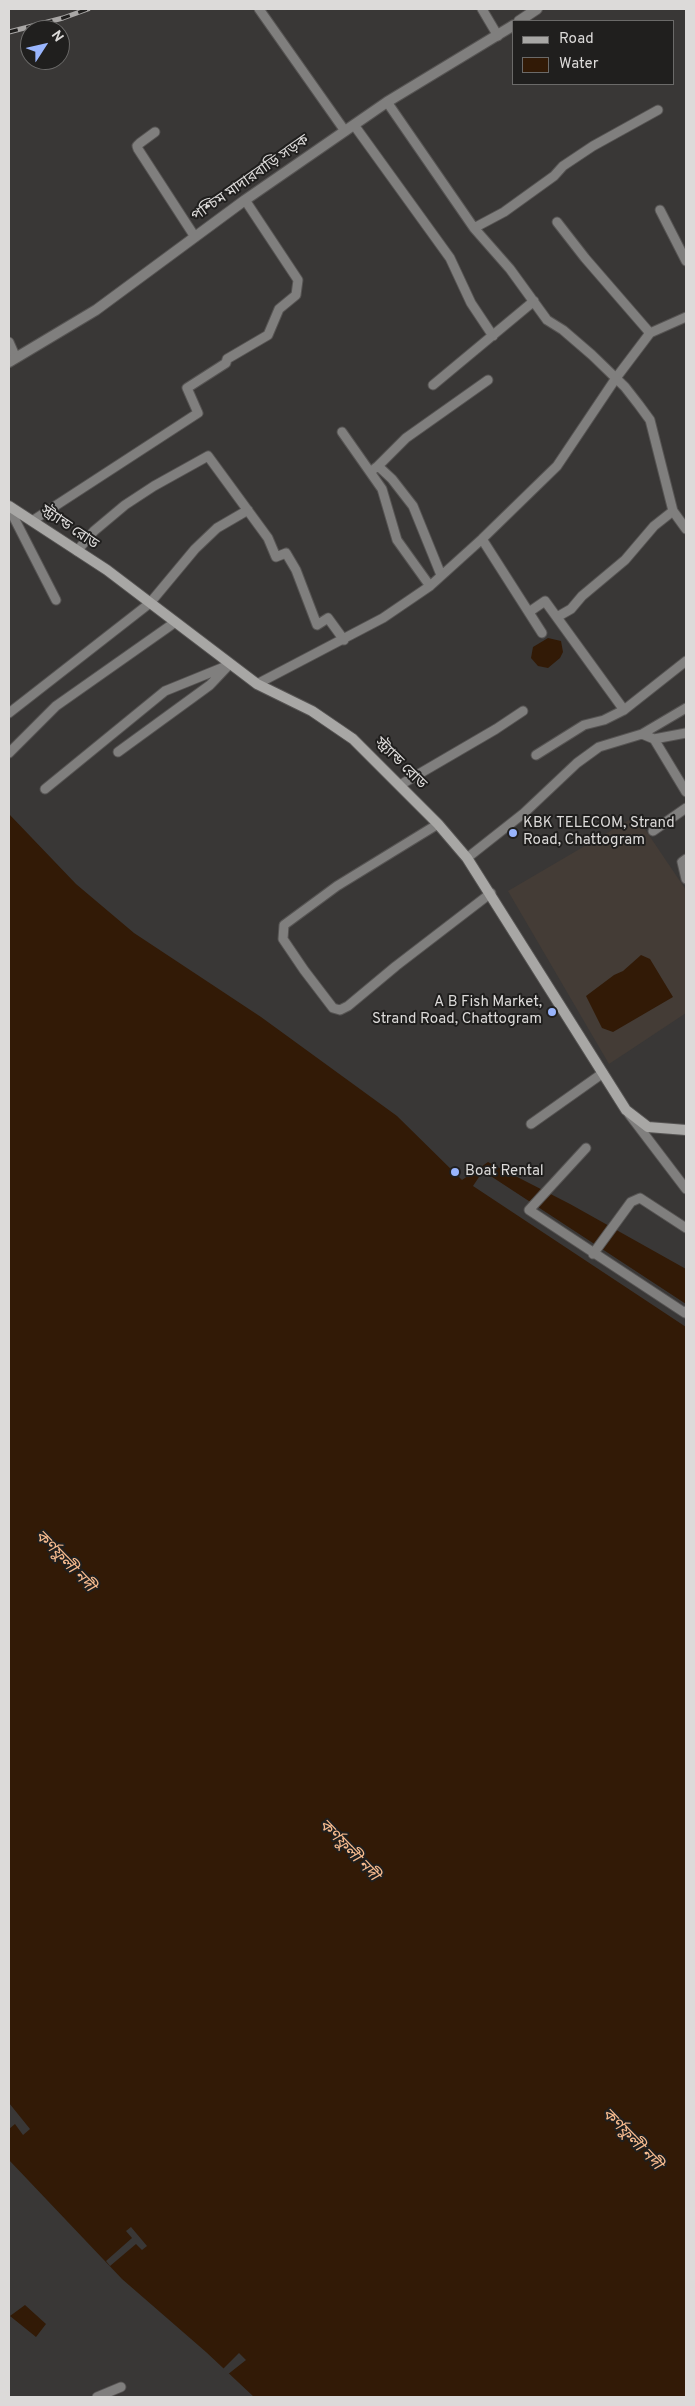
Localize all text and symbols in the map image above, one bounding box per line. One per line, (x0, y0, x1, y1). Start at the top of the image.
north arrow (20, 20, 70, 70)
legend (512, 20, 675, 85)
text: N (47, 28, 67, 46)
text: Road (559, 30, 594, 49)
text: Water (559, 55, 598, 74)
street label: পশ্চিম মাদারবাড়ি সড়ক (189, 132, 313, 226)
street label: স্ট্র্যান্ড রোড (37, 502, 101, 554)
street label: স্ট্র্যান্ড রোড (370, 734, 430, 794)
place label: KBK TELECOM, Strand Road, Chattogram (523, 815, 675, 850)
marker: KBK TELECOM, Strand Road, Chattogram (507, 827, 519, 839)
place label: A B Fish Market, Strand Road, Chattogram (372, 994, 542, 1029)
marker: A B Fish Market, Strand Road, Chattogram (546, 1006, 558, 1018)
place label: Boat Rental (465, 1163, 544, 1181)
marker: Boat Rental (449, 1166, 461, 1178)
water label: কর্ণফুলী নদী (30, 1527, 98, 1597)
water label: কর্ণফুলী নদী (314, 1816, 382, 1886)
water label: কর্ণফুলী নদী (597, 2105, 665, 2175)

